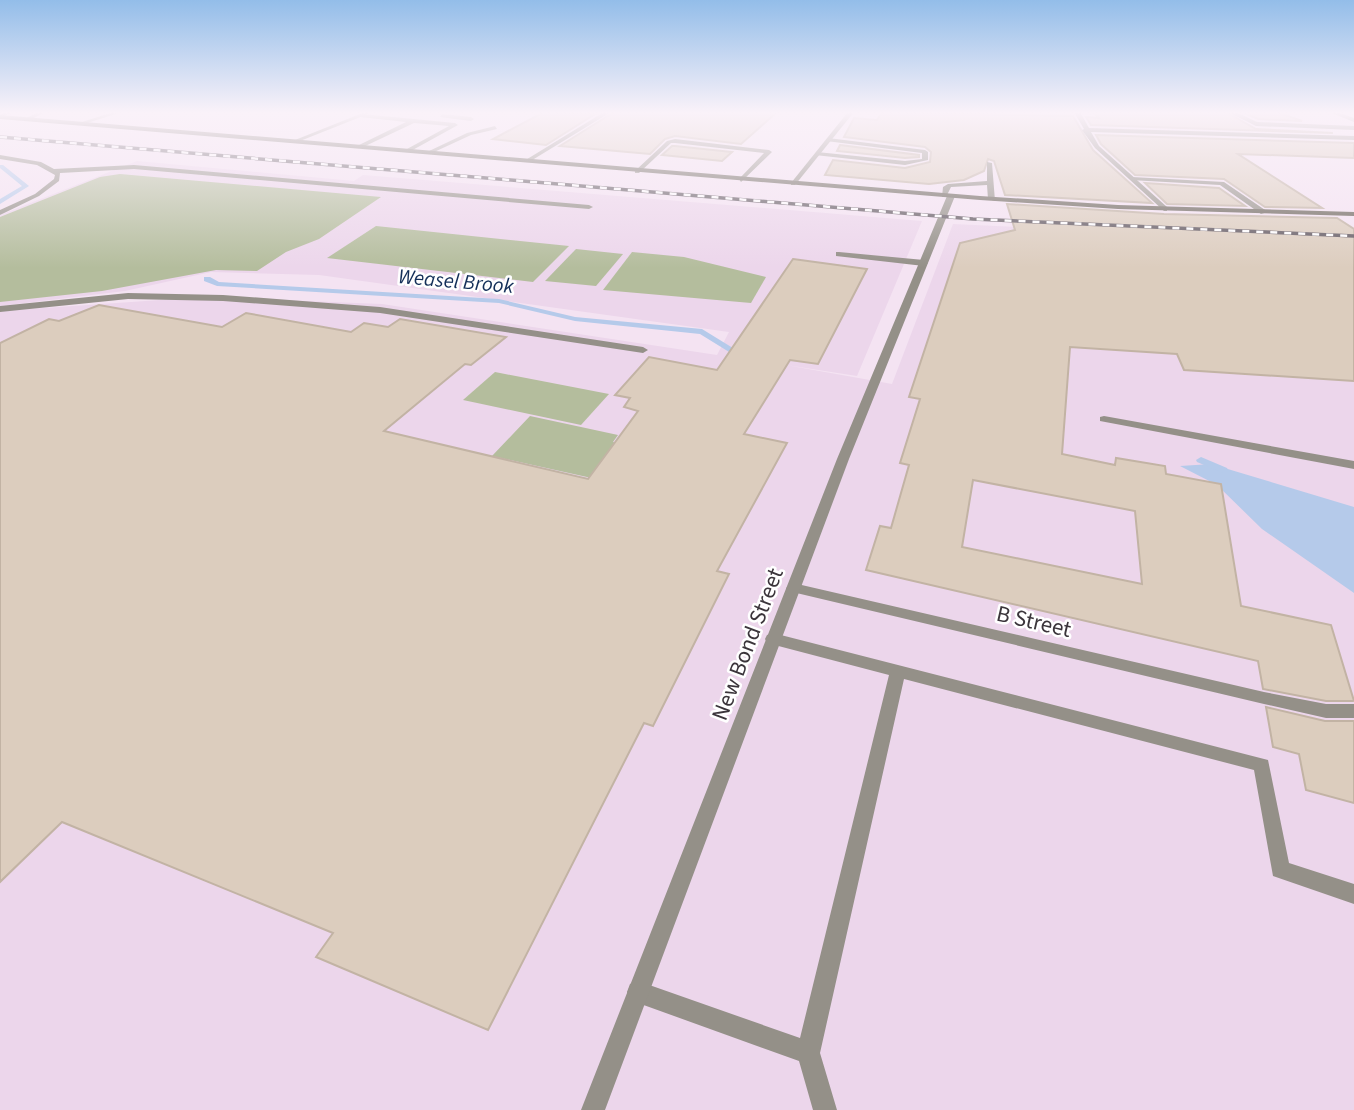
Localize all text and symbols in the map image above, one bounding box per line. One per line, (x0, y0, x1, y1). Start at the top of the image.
water label: Weasel Brook (397, 261, 516, 301)
street label: New Bond Street (703, 563, 792, 725)
street label: B Street (993, 597, 1075, 646)

